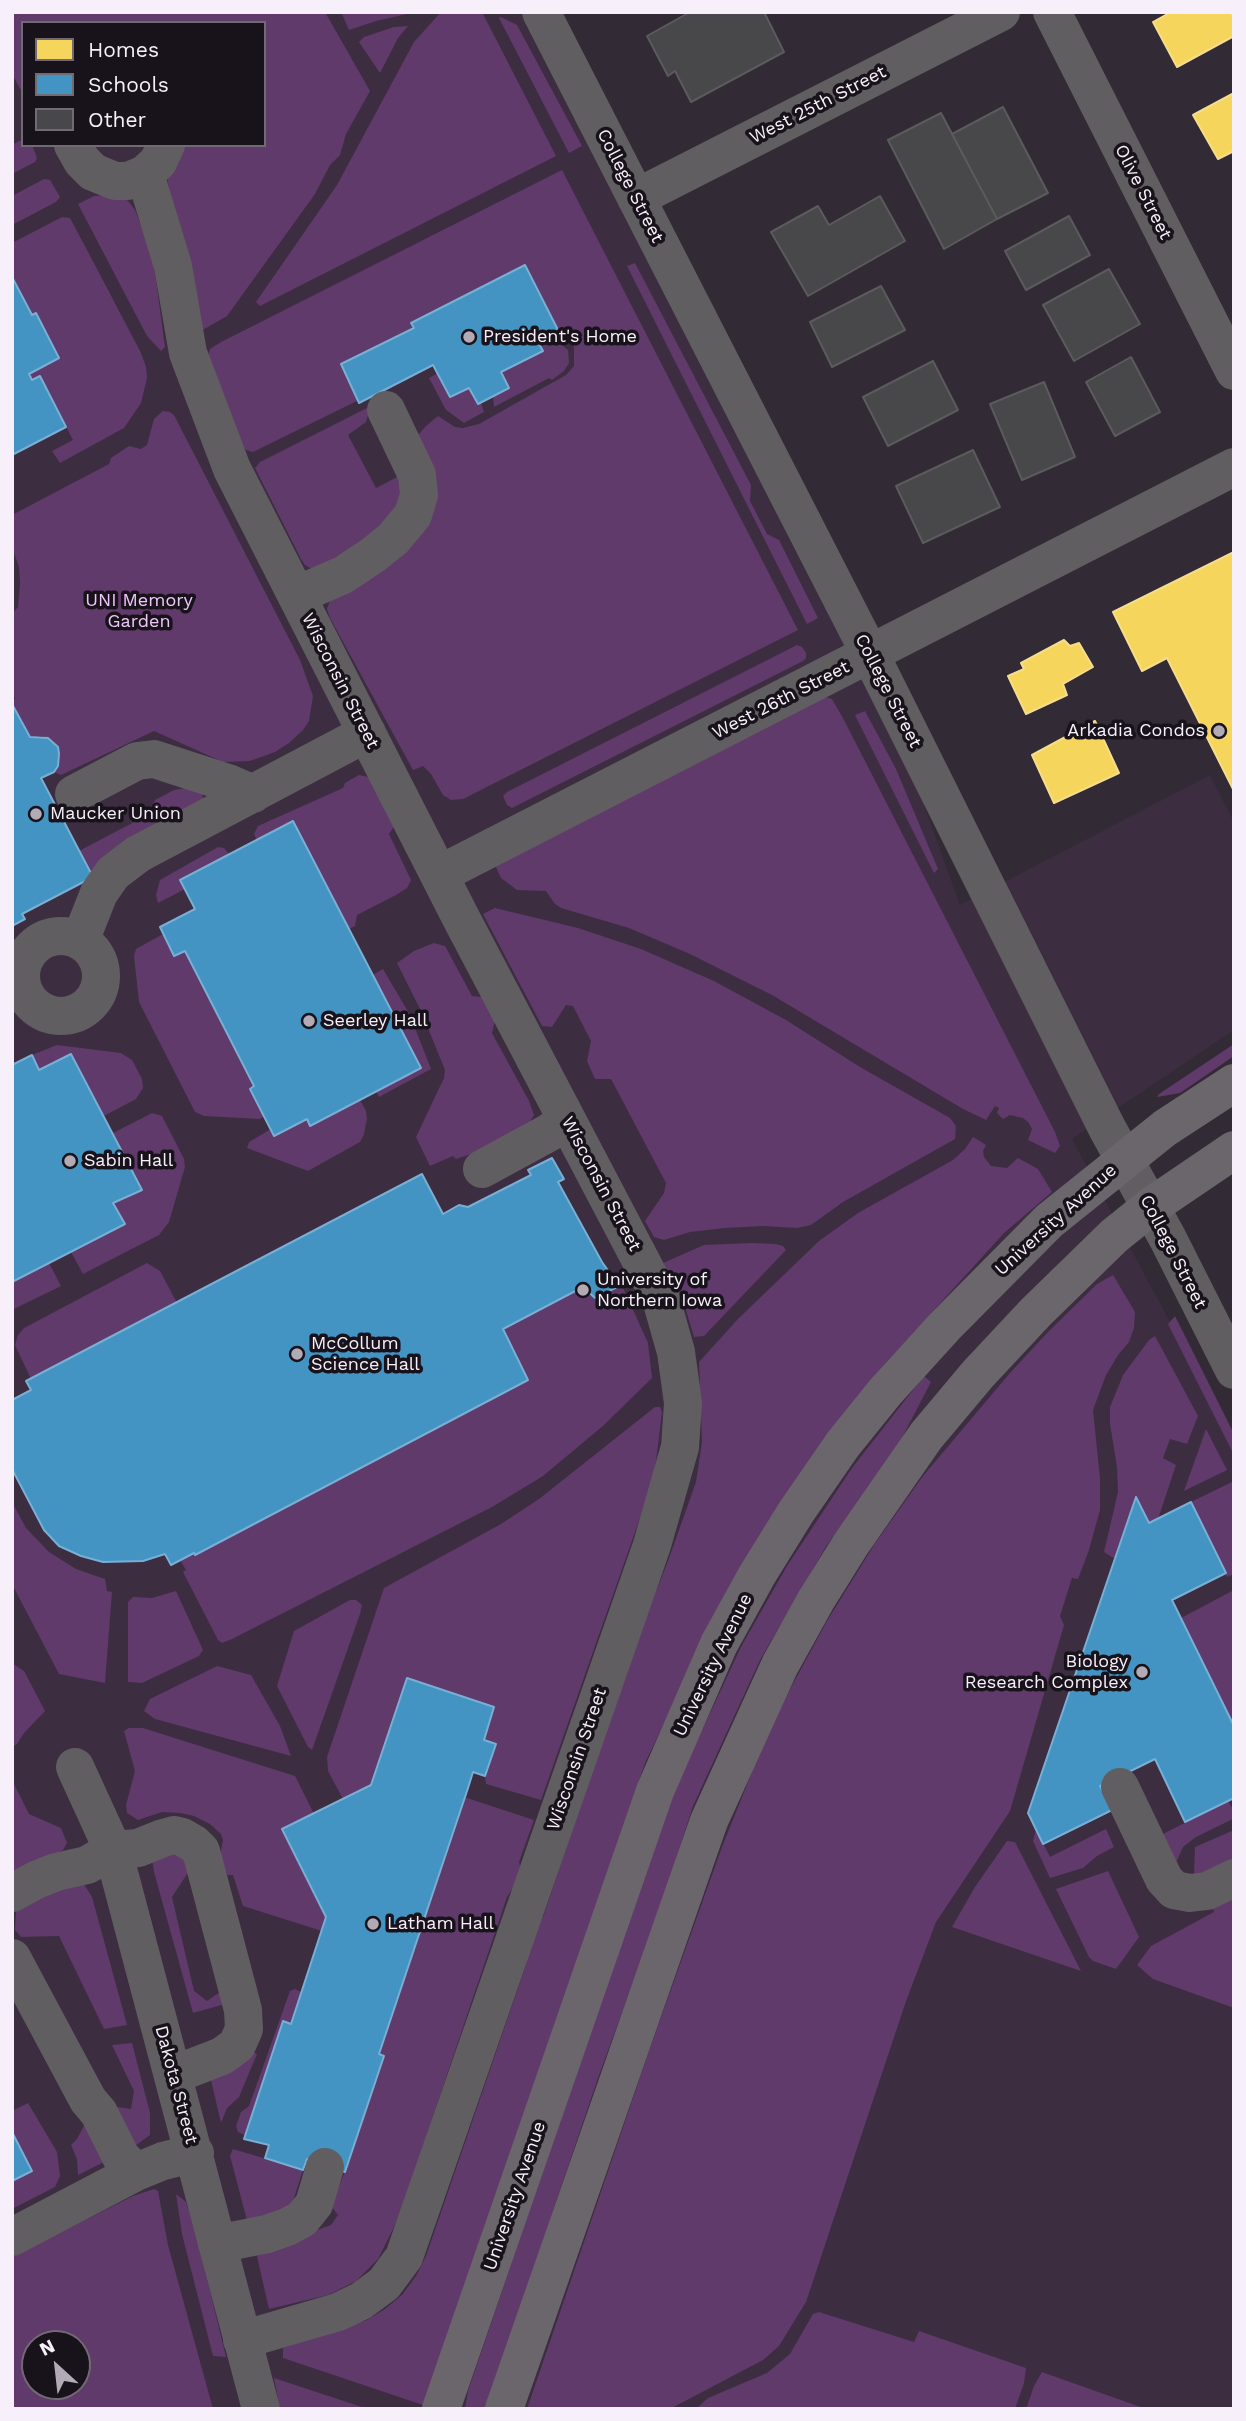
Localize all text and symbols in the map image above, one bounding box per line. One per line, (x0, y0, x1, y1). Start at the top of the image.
legend (21, 21, 266, 147)
text: Homes (88, 37, 159, 62)
street label: West 25th Street (746, 61, 890, 149)
text: Schools (88, 72, 169, 97)
text: Other (88, 107, 146, 132)
street label: College Street (592, 125, 668, 247)
street label: Olive Street (1110, 141, 1176, 243)
place label: President's Home (483, 326, 637, 348)
marker: President's Home (461, 329, 477, 345)
park label: UNI Memory Garden (85, 590, 193, 632)
street label: Wisconsin Street (296, 610, 384, 752)
street label: College Street (850, 630, 926, 752)
street label: West 26th Street (709, 656, 853, 744)
place label: Arkadia Condos (1067, 720, 1205, 742)
marker: Arkadia Condos (1211, 723, 1227, 739)
place label: Maucker Union (50, 803, 181, 825)
marker: Maucker Union (28, 806, 44, 822)
place label: Seerley Hall (323, 1010, 428, 1032)
marker: Seerley Hall (301, 1013, 317, 1029)
street label: Wisconsin Street (556, 1113, 646, 1255)
place label: Sabin Hall (84, 1150, 173, 1172)
marker: Sabin Hall (62, 1153, 78, 1169)
street label: University Avenue (991, 1160, 1121, 1280)
street label: College Street (1135, 1191, 1211, 1313)
place label: University of Northern Iowa (597, 1269, 722, 1312)
marker: University of Northern Iowa (575, 1282, 591, 1298)
place label: McCollum Science Hall (311, 1333, 420, 1376)
marker: McCollum Science Hall (289, 1346, 305, 1362)
street label: University Avenue (669, 1590, 757, 1740)
place label: Biology Research Complex (965, 1651, 1128, 1694)
marker: Biology Research Complex (1134, 1664, 1150, 1680)
street label: Wisconsin Street (542, 1685, 612, 1833)
place label: Latham Hall (387, 1913, 494, 1935)
marker: Latham Hall (365, 1916, 381, 1932)
street label: Dakota Street (150, 2023, 202, 2147)
street label: University Avenue (479, 2119, 551, 2273)
north arrow (21, 2330, 91, 2400)
text: N (36, 2334, 59, 2361)

